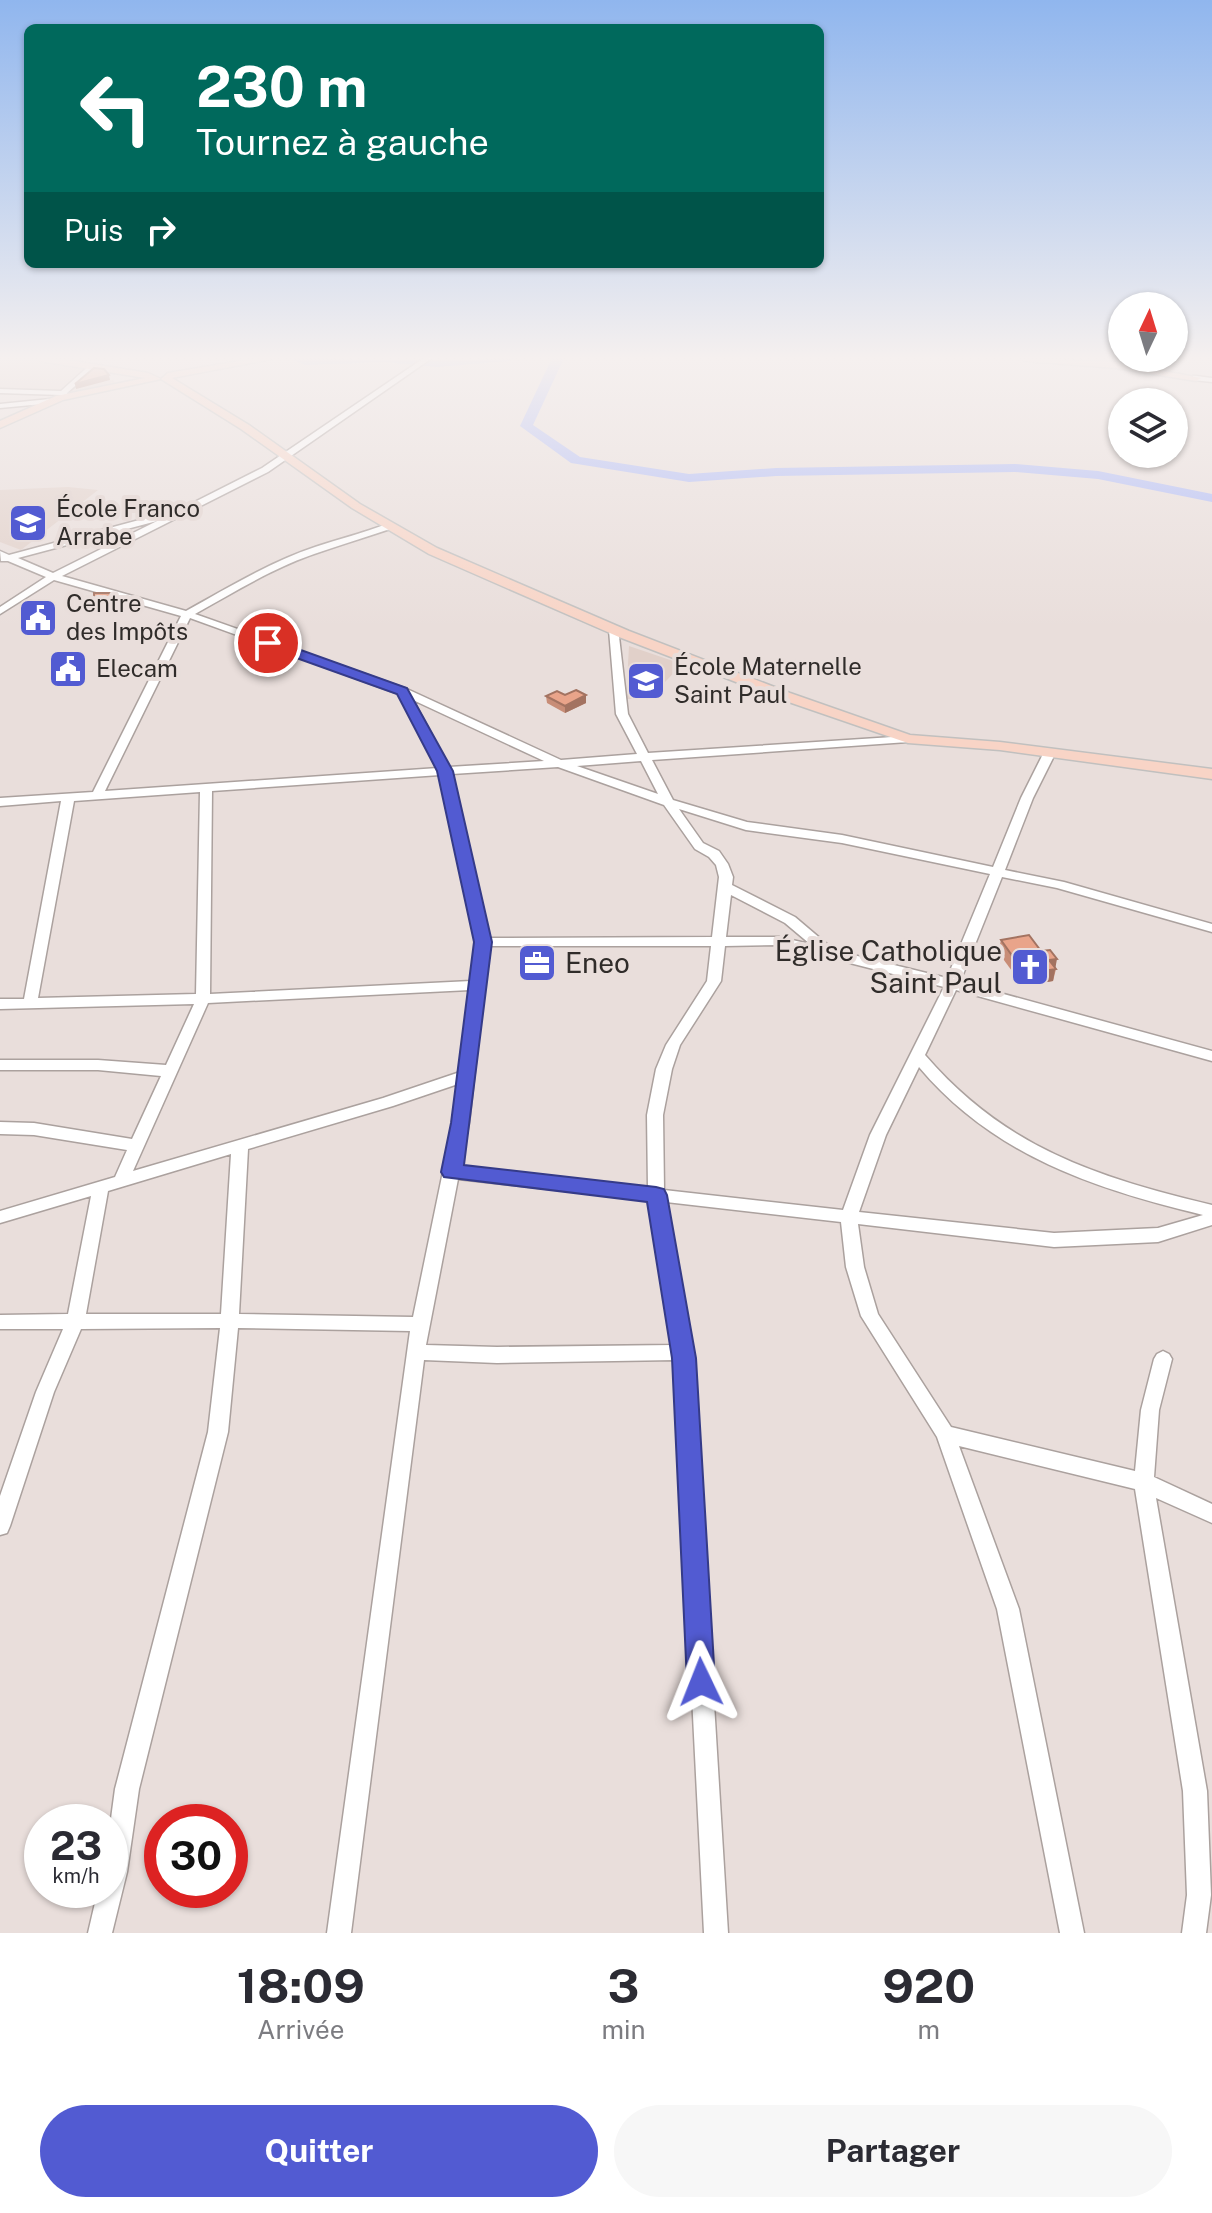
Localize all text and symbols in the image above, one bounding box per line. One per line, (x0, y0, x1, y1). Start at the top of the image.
text: 230 m (196, 54, 368, 120)
icon: left (64, 56, 168, 160)
text: Tournez à gauche (196, 121, 489, 163)
icon: right (139, 208, 183, 252)
text: Puis (64, 212, 123, 248)
north arrow (1108, 292, 1188, 372)
map controls (1108, 292, 1188, 468)
button: layers (1108, 388, 1188, 468)
place label: École Franco Arrabe (56, 494, 200, 550)
school or university icon: École Franco Arrabe (7, 502, 49, 544)
place label: Centre des Impôts (66, 589, 188, 645)
public building icon: Centre des Impôts (17, 597, 59, 639)
pin (234, 609, 302, 677)
icon: arrive (246, 621, 290, 665)
public building icon: Elecam (47, 648, 89, 690)
place label: École Maternelle Saint Paul (674, 652, 862, 708)
place label: Elecam (96, 654, 178, 682)
school or university icon: École Maternelle Saint Paul (625, 660, 667, 702)
place label: Église Catholique Saint Paul (775, 934, 1002, 999)
office icon: Eneo (516, 942, 558, 984)
place label: Eneo (565, 946, 630, 979)
church icon: Église Catholique Saint Paul (1009, 946, 1051, 988)
position arrow (659, 1640, 743, 1724)
speed limit sign: 30 (144, 1804, 248, 1908)
text: 23 (50, 1822, 102, 1869)
text: km/h (52, 1864, 100, 1888)
text: 18:09 (237, 1957, 365, 2014)
text: 3 (608, 1957, 639, 2014)
text: 920 (882, 1957, 975, 2014)
text: Arrivée (257, 2014, 345, 2045)
text: min (601, 2014, 646, 2045)
text: m (918, 2014, 940, 2045)
button: Quitter (40, 2105, 598, 2197)
button: Partager (614, 2105, 1172, 2197)

